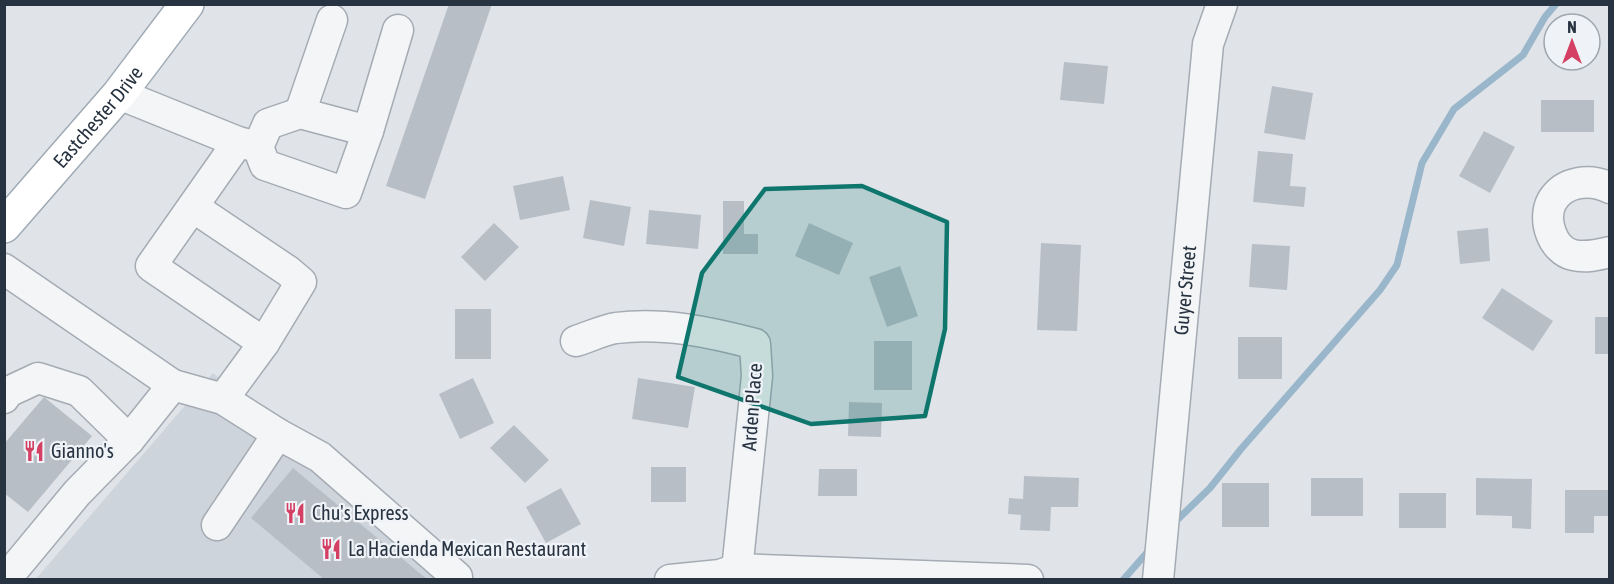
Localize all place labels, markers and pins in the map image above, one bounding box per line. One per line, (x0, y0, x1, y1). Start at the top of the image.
restaurant icon: Gianno's (22, 439, 46, 463)
place label: Gianno's (51, 439, 114, 462)
restaurant icon: Chu's Express (283, 501, 307, 525)
place label: Chu's Express (312, 501, 409, 524)
restaurant icon: La Hacienda Mexican Restaurant (319, 537, 343, 561)
place label: La Hacienda Mexican Restaurant (348, 537, 586, 560)

